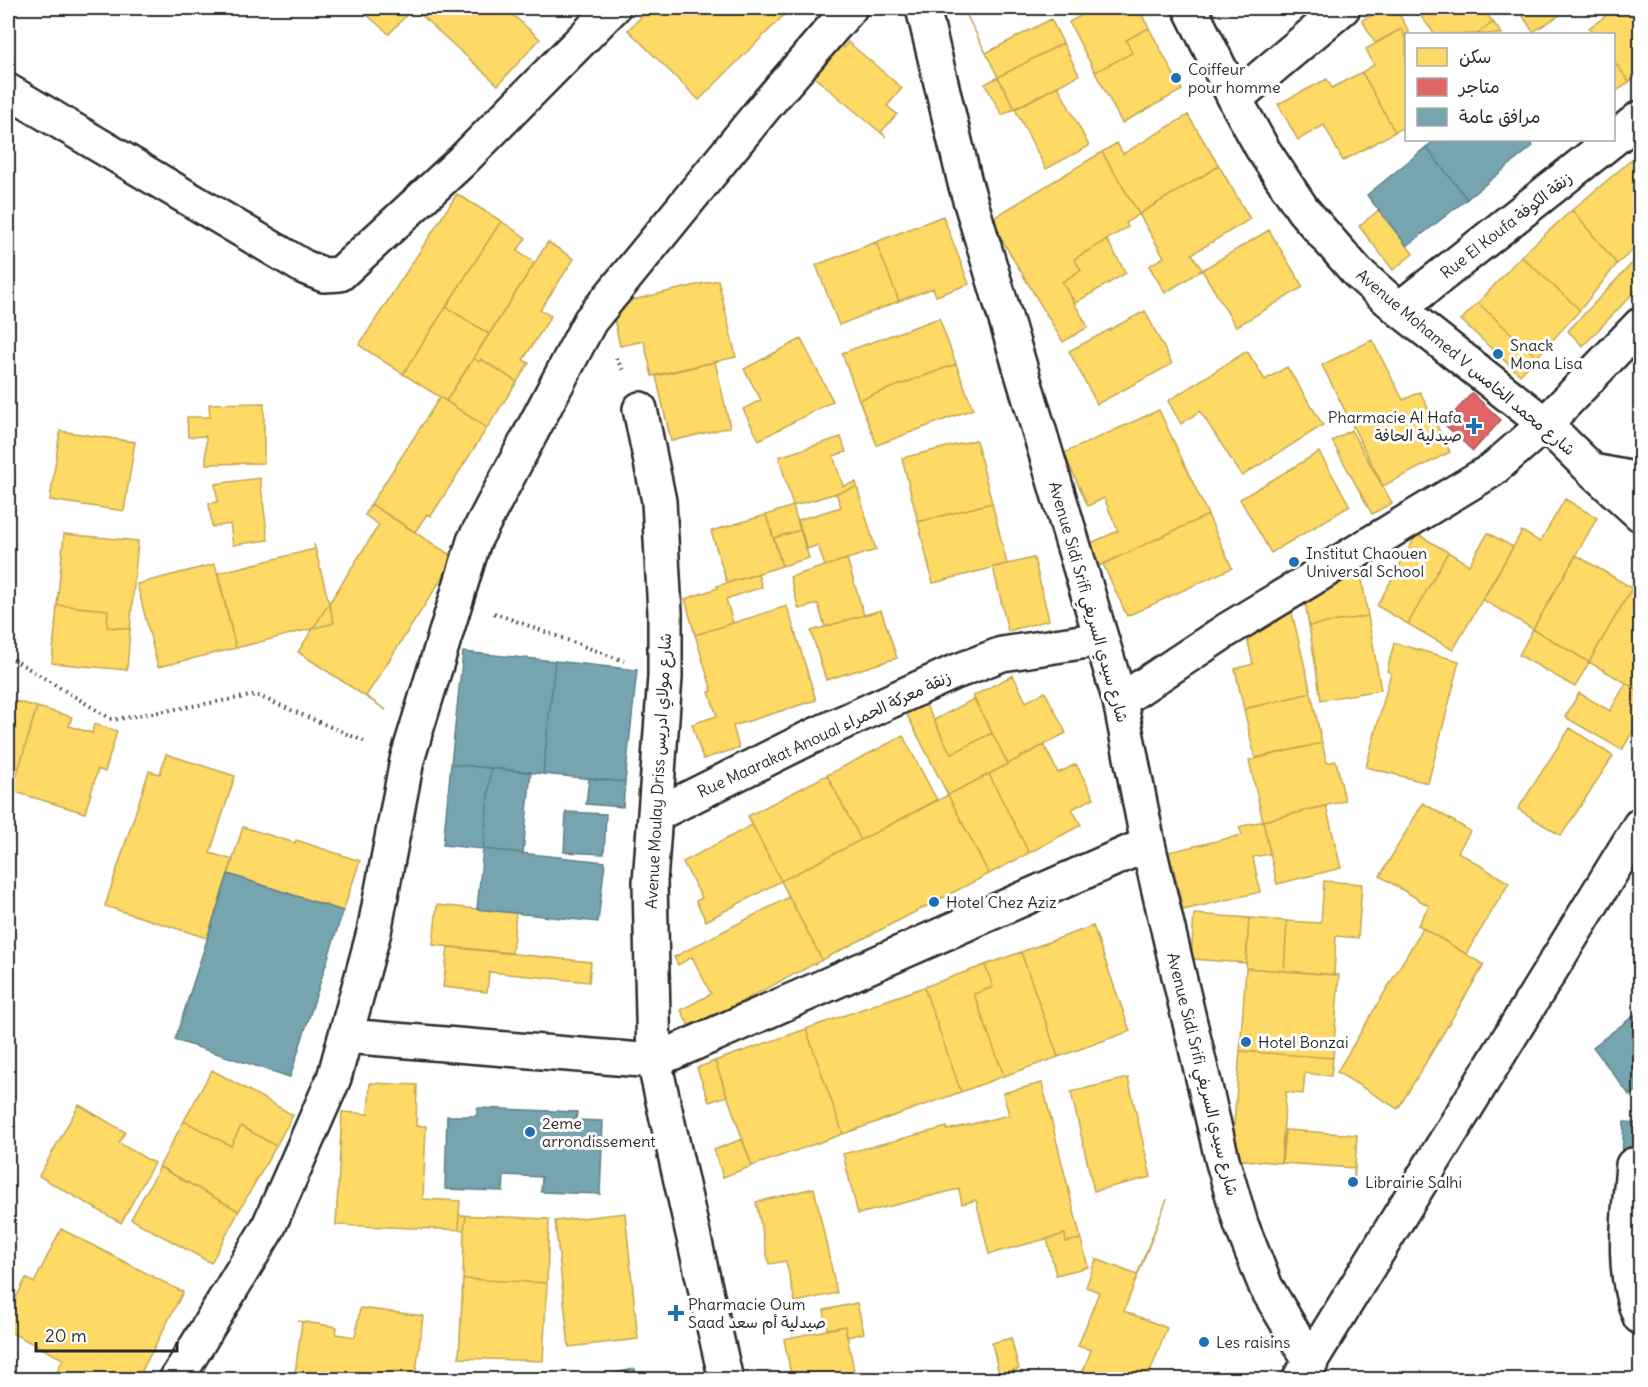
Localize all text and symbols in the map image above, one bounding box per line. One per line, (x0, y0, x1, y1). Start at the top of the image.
legend (1405, 33, 1615, 141)
text: سكن (1459, 45, 1491, 68)
place label: Coiffeur pour homme (1188, 59, 1281, 97)
marker: Coiffeur pour homme (1169, 71, 1183, 85)
text: متاجر (1457, 75, 1500, 98)
text: مرافق عامة (1459, 105, 1541, 128)
street label: Rue El Koufa زنقة الكوفة (1436, 167, 1576, 283)
street label: Avenue Mohamed V شارع محمد الخامس (1351, 264, 1580, 461)
place label: Snack Mona Lisa (1510, 335, 1583, 373)
marker: Snack Mona Lisa (1491, 347, 1505, 361)
place label: Pharmacie Al Hafa صيدلية الحافة (1328, 407, 1462, 445)
marker: Pharmacie Al Hafa صيدلية الحافة (1467, 419, 1481, 433)
street label: Avenue Sidi Srifi شارع سيدي السريفي (1040, 479, 1133, 726)
place label: Institut Chaouen Universal School (1306, 543, 1427, 581)
marker: Institut Chaouen Universal School (1287, 555, 1301, 569)
street label: Avenue Moulay Driss شارع مولاي ادريس (641, 633, 677, 910)
street label: Rue Maarakat Anoual زنقة معركة الحمراء (694, 666, 954, 802)
place label: Hotel Chez Aziz (946, 892, 1057, 912)
marker: Hotel Chez Aziz (927, 895, 941, 909)
street label: Avenue Sidi Srifi شارع سيدي السريفي (1158, 950, 1243, 1199)
place label: Hotel Bonzai (1258, 1032, 1349, 1052)
marker: Hotel Bonzai (1239, 1035, 1253, 1049)
place label: 2eme arrondissement (542, 1113, 656, 1151)
marker: 2eme arrondissement (523, 1125, 537, 1139)
place label: Librairie Salhi (1365, 1172, 1462, 1192)
marker: Librairie Salhi (1346, 1175, 1360, 1189)
place label: Pharmacie Oum Saad صيدلية أم سعد (688, 1294, 826, 1335)
marker: Pharmacie Oum Saad صيدلية أم سعد (669, 1306, 683, 1320)
scale bar (36, 1315, 177, 1353)
text: 20 m (45, 1324, 87, 1347)
place label: Les raisins (1216, 1332, 1290, 1352)
marker: Les raisins (1197, 1335, 1211, 1349)

